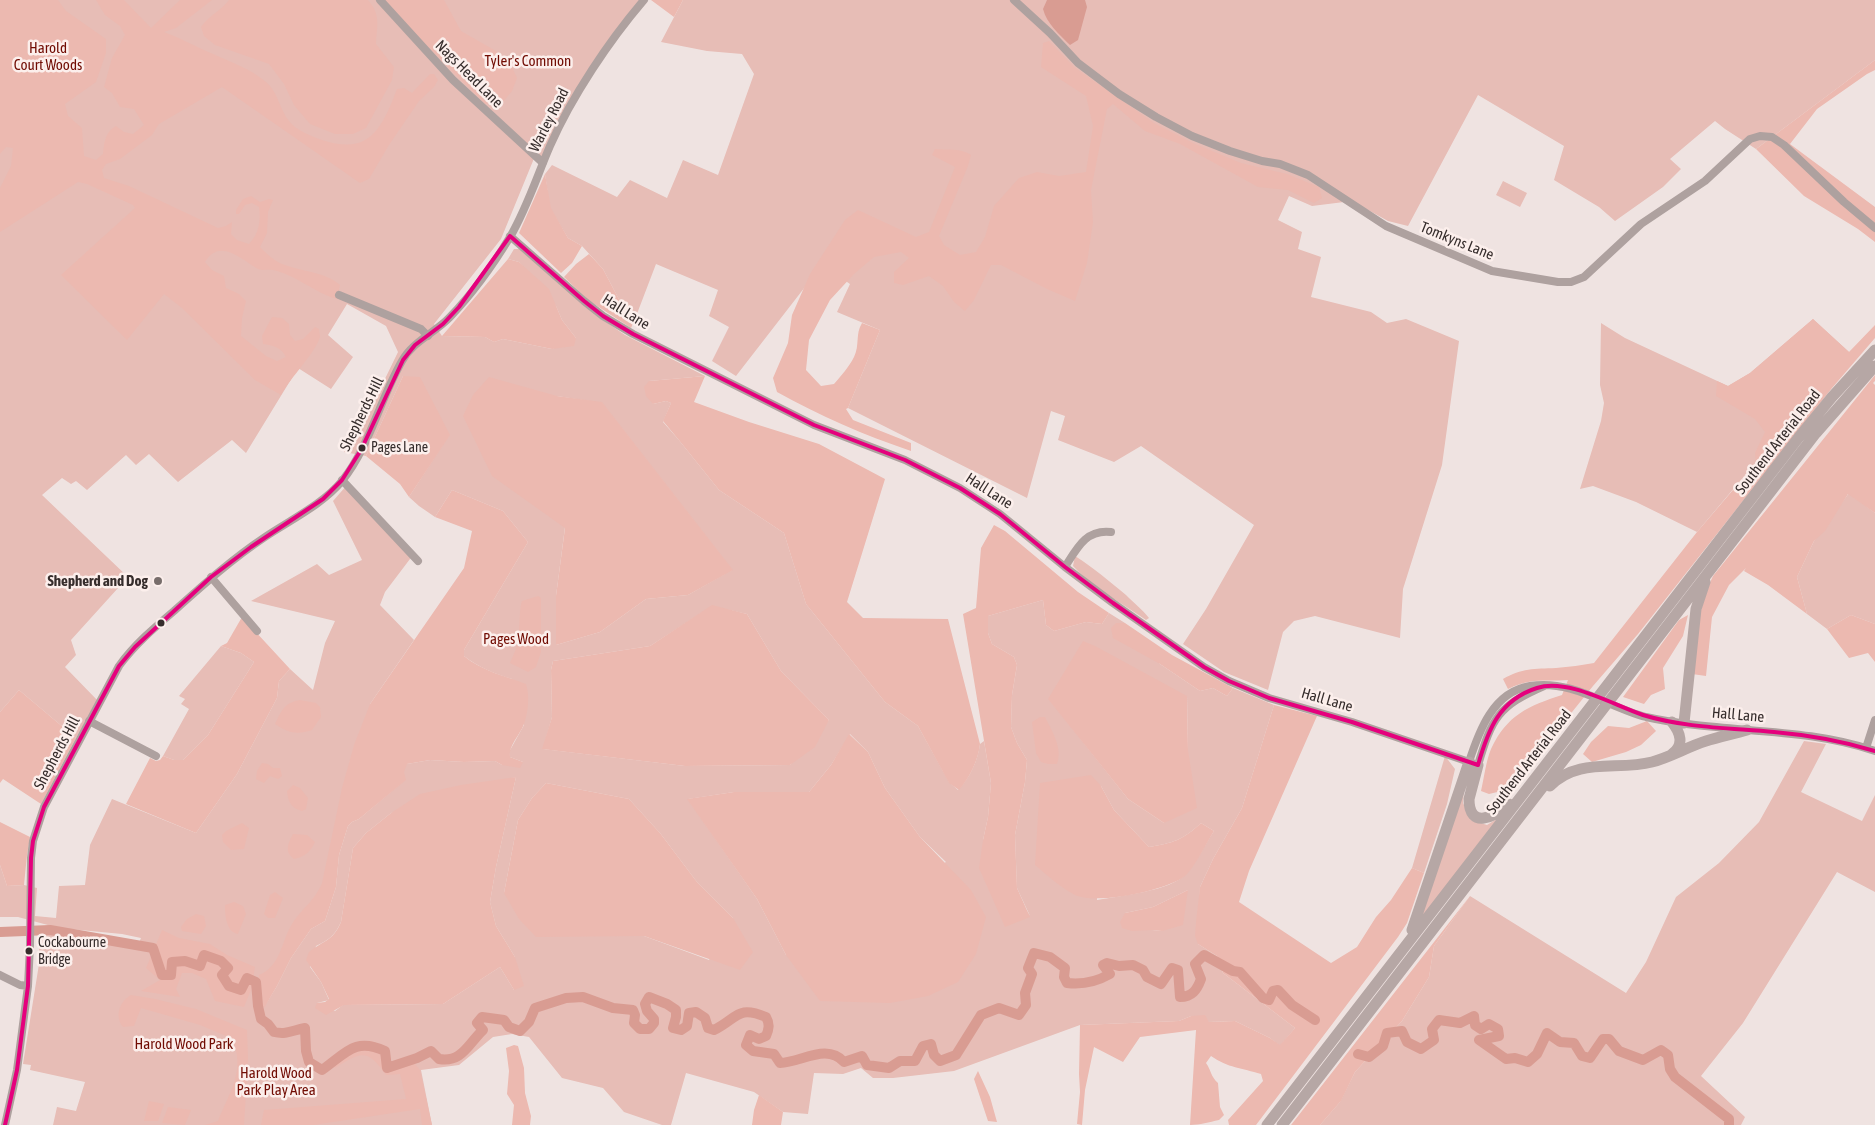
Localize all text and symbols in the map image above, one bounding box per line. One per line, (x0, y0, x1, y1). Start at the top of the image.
street label: Nags Head Lane (431, 36, 507, 112)
park label: Harold Court Woods (14, 39, 82, 74)
park label: Tyler's Common (485, 52, 571, 70)
street label: Warley Road (525, 85, 573, 155)
street label: Tomkyns Lane (1418, 218, 1496, 264)
street label: Hall Lane (599, 290, 653, 334)
street label: Shepherds Hill (336, 374, 388, 454)
street label: Southend Arterial Road (1732, 386, 1824, 498)
place label: Pages Lane (371, 440, 428, 456)
marker: Pages Lane (357, 443, 367, 453)
street label: Hall Lane (962, 469, 1016, 513)
place label: Shepherd and Dog (48, 572, 148, 590)
marker: Shepherd and Dog (152, 575, 164, 587)
unlabelled marker (156, 618, 166, 628)
park label: Pages Wood (483, 630, 549, 648)
street label: Hall Lane (1299, 684, 1355, 716)
street label: Hall Lane (1711, 704, 1765, 726)
street label: Southend Arterial Road (1483, 706, 1575, 818)
street label: Shepherds Hill (30, 713, 84, 793)
place label: Cockabourne Bridge (38, 935, 106, 968)
marker: Cockabourne Bridge (24, 946, 34, 956)
park label: Harold Wood Park (135, 1035, 233, 1053)
park label: Harold Wood Park Play Area (236, 1064, 316, 1099)

